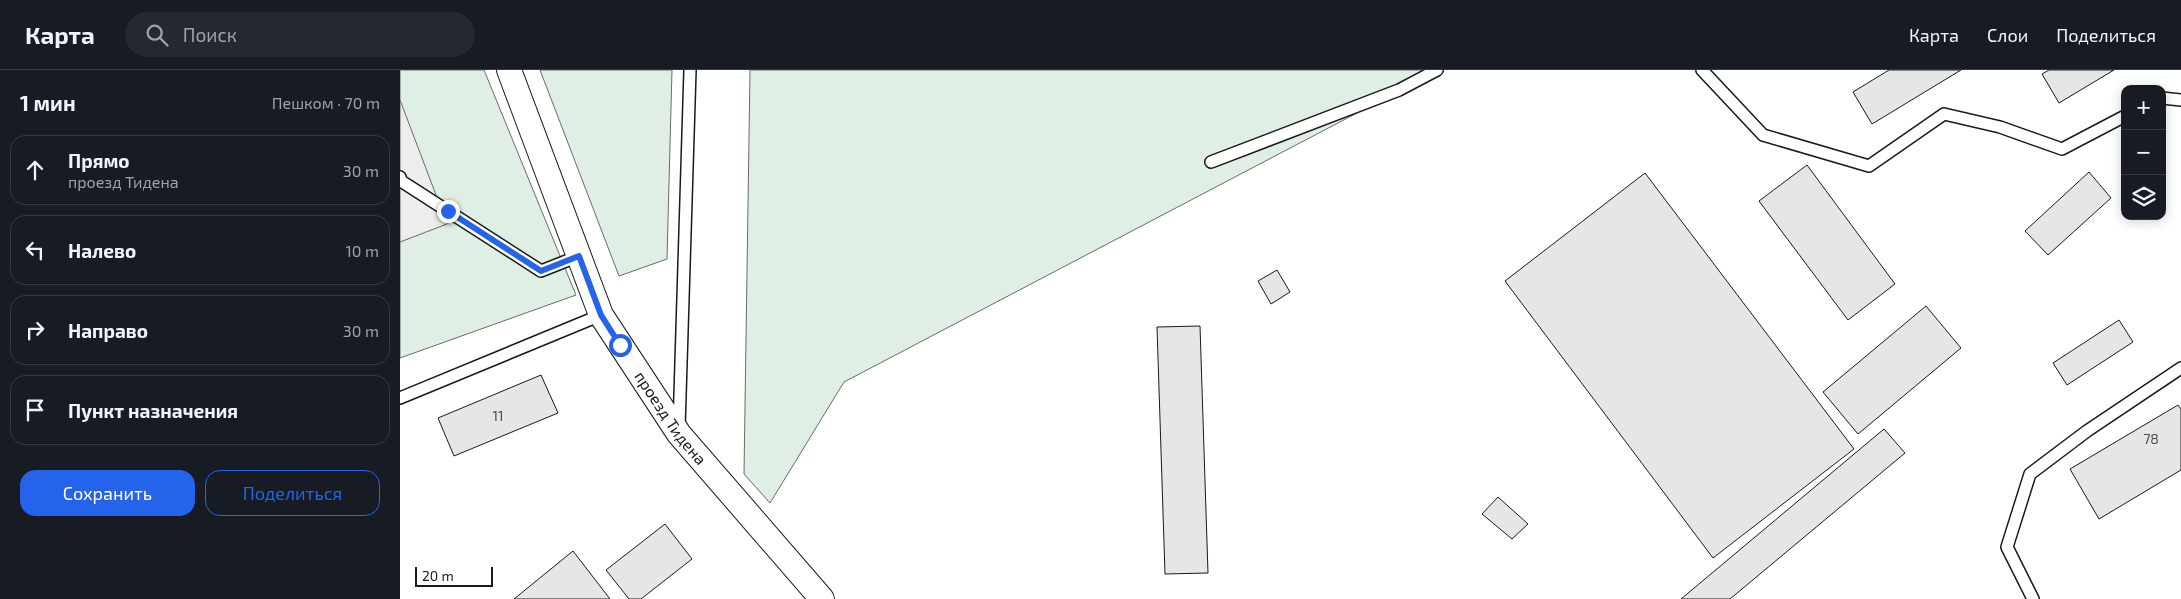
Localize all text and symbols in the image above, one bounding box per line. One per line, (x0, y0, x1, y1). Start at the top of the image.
search box (125, 12, 475, 57)
text: Карта (25, 20, 95, 49)
icon: search (143, 21, 171, 49)
text: Поиск (183, 23, 237, 46)
text: Карта (1909, 24, 1959, 46)
text: Слои (1987, 24, 2028, 46)
text: Поделиться (2056, 24, 2156, 46)
map controls (2121, 85, 2166, 220)
button: + (2121, 85, 2166, 130)
text: 1 мин (20, 90, 76, 115)
text: Пешком · 70 m (272, 93, 380, 112)
button: − (2121, 130, 2166, 175)
text: Прямо (68, 149, 130, 172)
icon: ahead (21, 156, 49, 184)
text: 30 m (343, 161, 379, 180)
text: проезд Тидена (68, 172, 179, 191)
button: layers (2121, 175, 2166, 220)
route end (437, 200, 460, 223)
icon: left (21, 236, 49, 264)
text: Налево (68, 239, 136, 262)
text: 10 m (345, 241, 379, 260)
icon: right (21, 316, 49, 344)
text: Направо (68, 319, 148, 342)
text: 30 m (343, 321, 379, 340)
route start (609, 334, 632, 357)
street label: проезд Тидена (631, 367, 711, 468)
icon: arrive (21, 396, 49, 424)
text: Пункт назначения (68, 399, 238, 422)
house number: 11 (492, 407, 504, 424)
house number: 78 (2143, 430, 2159, 447)
button: Сохранить (20, 470, 195, 516)
button: Поделиться (205, 470, 380, 516)
scale bar (415, 564, 492, 587)
text: 20 m (422, 567, 454, 584)

